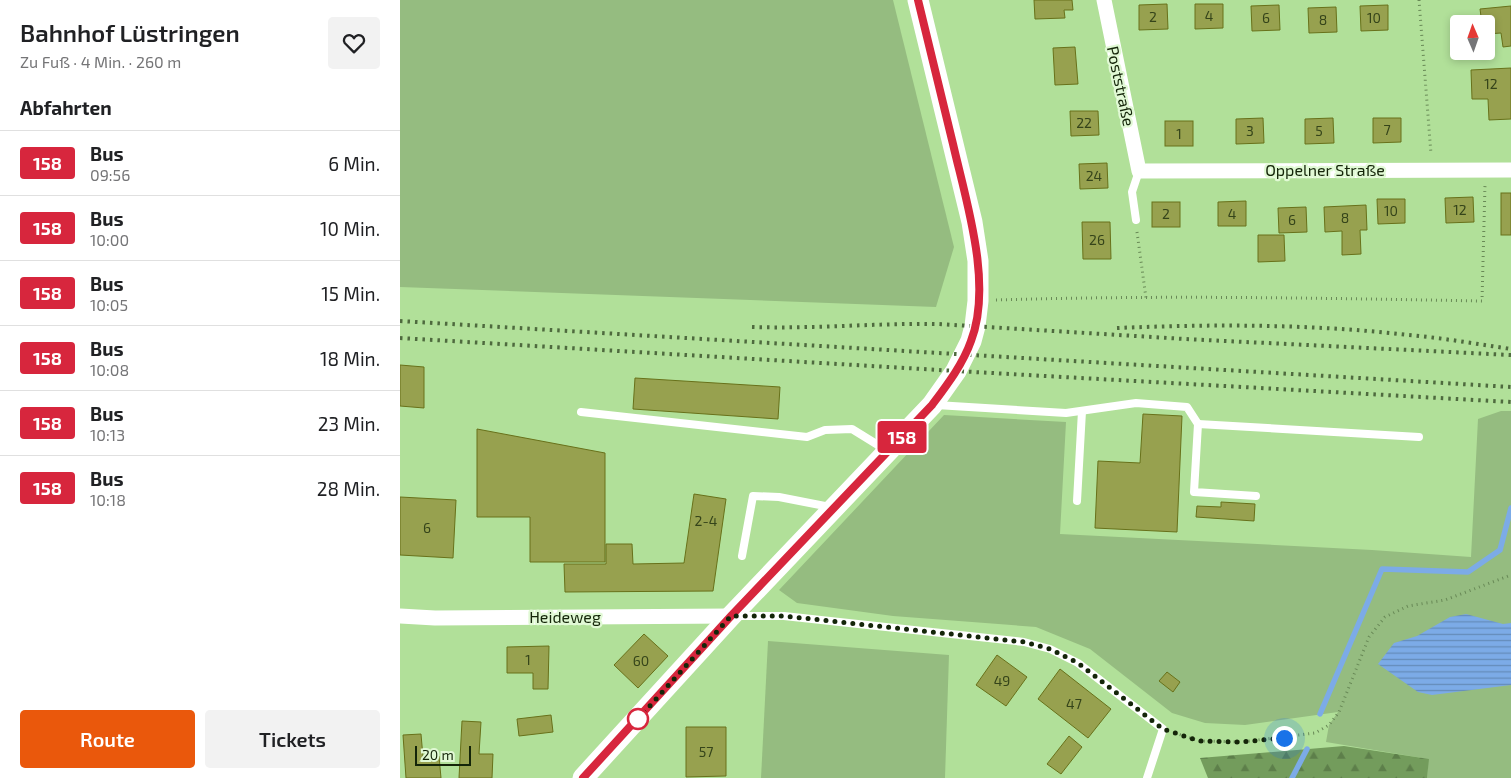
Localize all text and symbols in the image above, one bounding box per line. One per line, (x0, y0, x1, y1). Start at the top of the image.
house number: 4 (1205, 7, 1213, 24)
house number: 2 (1149, 8, 1157, 25)
house number: 6 (1262, 9, 1270, 26)
house number: 10 (1367, 9, 1381, 26)
house number: 8 (1319, 11, 1327, 28)
north arrow (1450, 15, 1495, 60)
map controls (1450, 15, 1495, 60)
button: heart (328, 17, 380, 69)
text: Bahnhof Lüstringen (20, 18, 240, 47)
street label: Poststraße (1104, 44, 1139, 128)
text: Zu Fuß · 4 Min. · 260 m (20, 52, 181, 71)
house number: 12 (1484, 75, 1498, 92)
text: Abfahrten (20, 96, 112, 119)
house number: 22 (1076, 114, 1092, 131)
house number: 7 (1383, 121, 1391, 138)
house number: 3 (1246, 122, 1254, 139)
house number: 5 (1315, 122, 1323, 139)
house number: 1 (1176, 125, 1182, 142)
text: Bus (90, 142, 124, 165)
text: 158 (33, 152, 62, 174)
text: 6 Min. (328, 152, 380, 175)
street label: Oppelner Straße (1265, 160, 1385, 179)
text: 09:56 (90, 165, 130, 184)
house number: 24 (1086, 167, 1102, 184)
house number: 12 (1453, 201, 1467, 218)
house number: 10 (1384, 202, 1398, 219)
house number: 2 (1162, 205, 1170, 222)
house number: 4 (1228, 205, 1236, 222)
text: Bus (90, 207, 124, 230)
house number: 8 (1341, 209, 1349, 226)
house number: 6 (1288, 211, 1296, 228)
text: 158 (33, 217, 62, 239)
text: 10 Min. (320, 217, 380, 240)
text: 10:00 (90, 230, 129, 249)
house number: 26 (1089, 231, 1105, 248)
text: Bus (90, 272, 124, 295)
text: 158 (33, 282, 62, 304)
text: 15 Min. (321, 282, 380, 305)
text: 10:05 (90, 295, 128, 314)
text: Bus (90, 337, 124, 360)
text: 158 (33, 347, 62, 369)
text: 18 Min. (320, 347, 380, 370)
text: 10:08 (90, 360, 129, 379)
text: Bus (90, 402, 124, 425)
text: 158 (33, 412, 62, 434)
text: 23 Min. (318, 412, 380, 435)
line badge: 158 (873, 421, 931, 453)
text: 10:13 (90, 425, 125, 444)
text: 158 (888, 426, 916, 448)
text: Bus (90, 467, 124, 490)
text: 158 (33, 477, 62, 499)
text: 28 Min. (317, 477, 380, 500)
text: 10:18 (90, 490, 126, 509)
house number: 2-4 (695, 512, 717, 529)
house number: 6 (423, 519, 431, 536)
street label: Heideweg (529, 607, 601, 626)
house number: 1 (525, 651, 531, 668)
house number: 60 (633, 652, 649, 669)
house number: 49 (994, 672, 1010, 689)
house number: 47 (1066, 695, 1082, 712)
unlabelled marker (627, 708, 649, 730)
button: Route (20, 710, 195, 768)
button: Tickets (205, 710, 380, 768)
your location (1272, 726, 1297, 751)
scale bar (415, 743, 471, 766)
house number: 57 (699, 743, 713, 760)
text: 20 m (422, 746, 454, 763)

